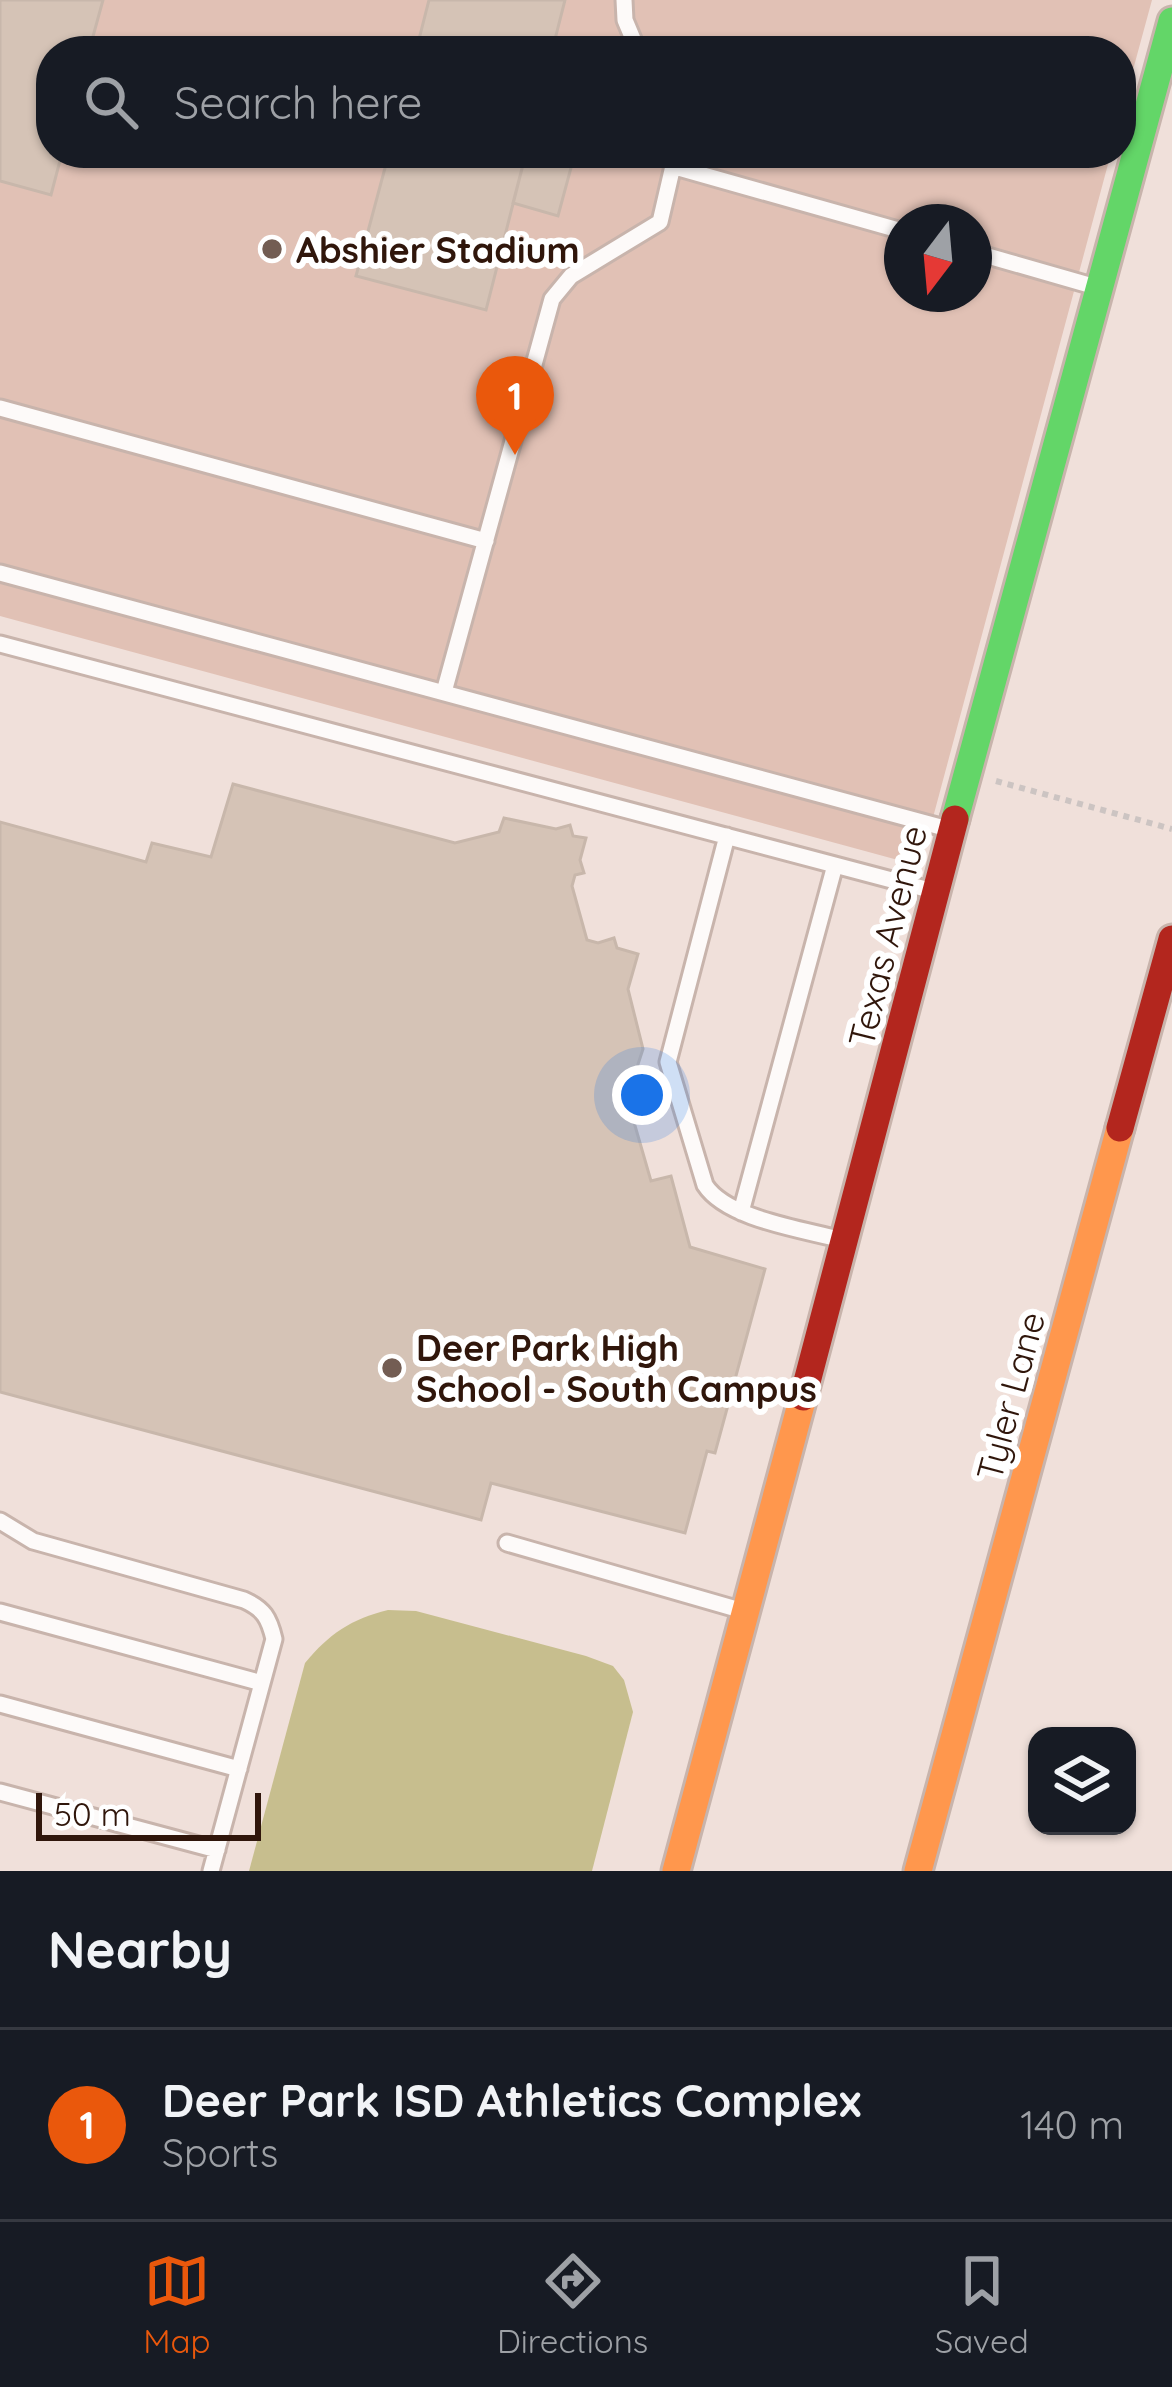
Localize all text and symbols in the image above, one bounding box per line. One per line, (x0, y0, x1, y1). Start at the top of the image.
search box (36, 36, 1136, 168)
icon: search (78, 69, 144, 135)
text: Search here (174, 74, 422, 130)
north arrow (884, 204, 992, 312)
place label: Abshier Stadium (296, 227, 580, 272)
marker: Abshier Stadium (259, 236, 285, 262)
pin: 1 (476, 356, 554, 455)
street label: Texas Avenue (838, 821, 936, 1051)
your location (612, 1065, 672, 1125)
street label: Tyler Lane (966, 1307, 1054, 1485)
place label: Deer Park High School - South Campus (416, 1325, 817, 1411)
marker: Deer Park High School - South Campus (379, 1355, 405, 1381)
map controls (1028, 1727, 1136, 1835)
button: layers (1028, 1727, 1136, 1835)
scale bar (36, 1787, 261, 1840)
text: 50 m (54, 1793, 131, 1834)
text: Nearby (48, 1917, 232, 1981)
text: Deer Park ISD Athletics Complex (162, 2072, 861, 2128)
text: 1 (79, 2100, 95, 2149)
text: 140 m (1020, 2100, 1124, 2149)
text: Sports (162, 2128, 278, 2177)
tab: Map (143, 2248, 211, 2361)
tab: Directions (497, 2248, 648, 2361)
tab: Saved (935, 2248, 1029, 2361)

